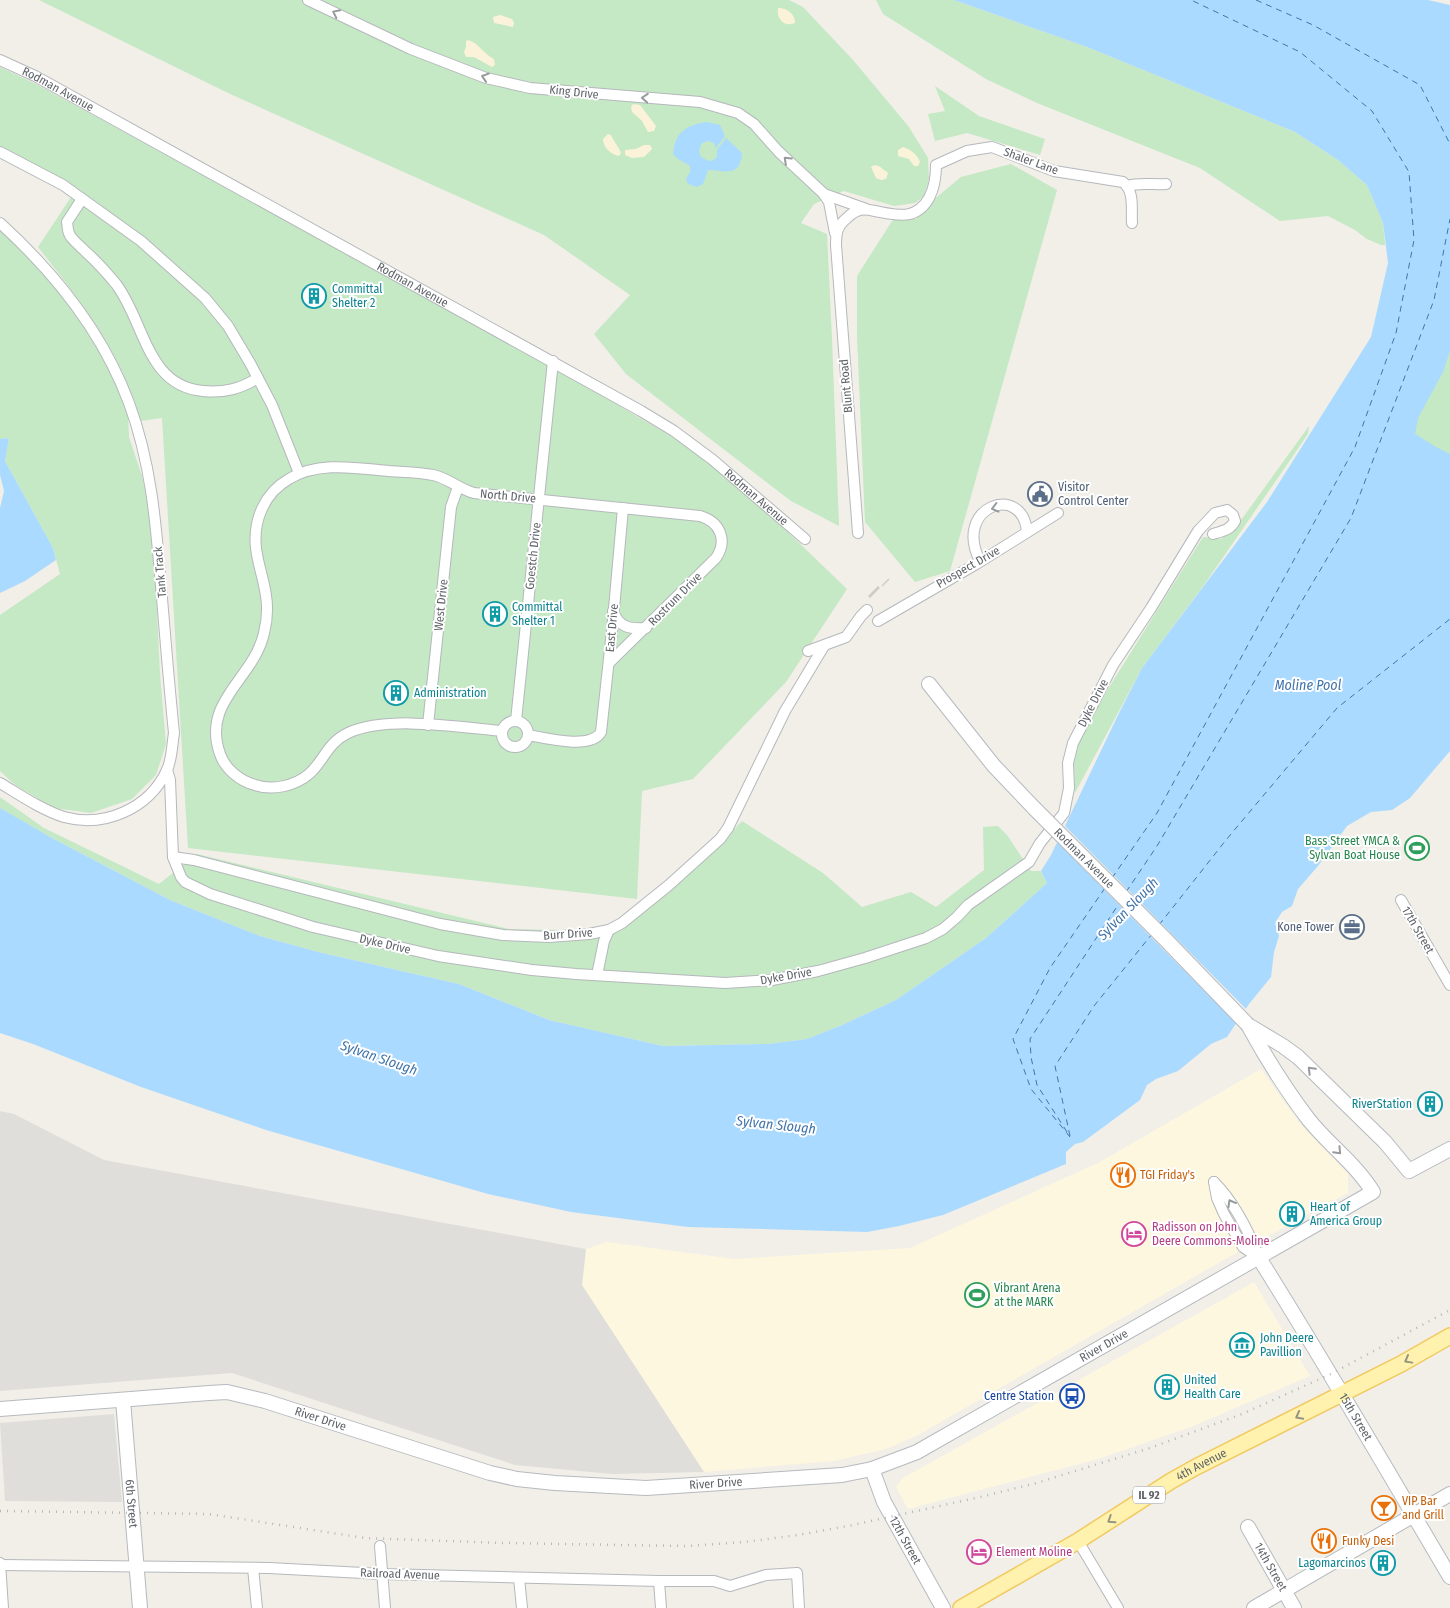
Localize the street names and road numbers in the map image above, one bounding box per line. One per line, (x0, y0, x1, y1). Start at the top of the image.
street label: Rodman Avenue (20, 64, 96, 114)
street label: King Drive (549, 82, 599, 102)
street label: Shaler Lane (1002, 145, 1060, 177)
street label: Rodman Avenue (374, 259, 451, 310)
street label: Blunt Road (837, 359, 855, 413)
street label: Rodman Avenue (721, 466, 791, 528)
street label: North Drive (479, 487, 537, 505)
street label: Goestch Drive (523, 522, 544, 590)
street label: Prospect Drive (934, 543, 1002, 591)
street label: Tank Track (151, 545, 169, 598)
street label: Rostrum Drive (645, 569, 705, 629)
street label: West Drive (431, 578, 451, 632)
street label: East Drive (603, 603, 621, 653)
street label: Dyke Drive (1075, 677, 1111, 729)
street label: Rodman Avenue (1051, 825, 1117, 891)
street label: 17th Street (1399, 904, 1437, 956)
street label: Burr Drive (543, 925, 593, 943)
street label: Dyke Drive (358, 931, 412, 957)
street label: Dyke Drive (759, 965, 813, 987)
street label: River Drive (1077, 1326, 1130, 1365)
street label: 15th Street (1336, 1391, 1375, 1443)
street label: River Drive (293, 1404, 348, 1434)
street label: 4th Avenue (1174, 1446, 1229, 1484)
street label: River Drive (689, 1475, 743, 1492)
street label: 6th Street (123, 1479, 140, 1529)
road number: IL 92 (1133, 1486, 1165, 1504)
street label: 12th Street (886, 1514, 924, 1567)
street label: 14th Street (1252, 1540, 1290, 1594)
street label: Railroad Avenue (360, 1566, 440, 1582)

